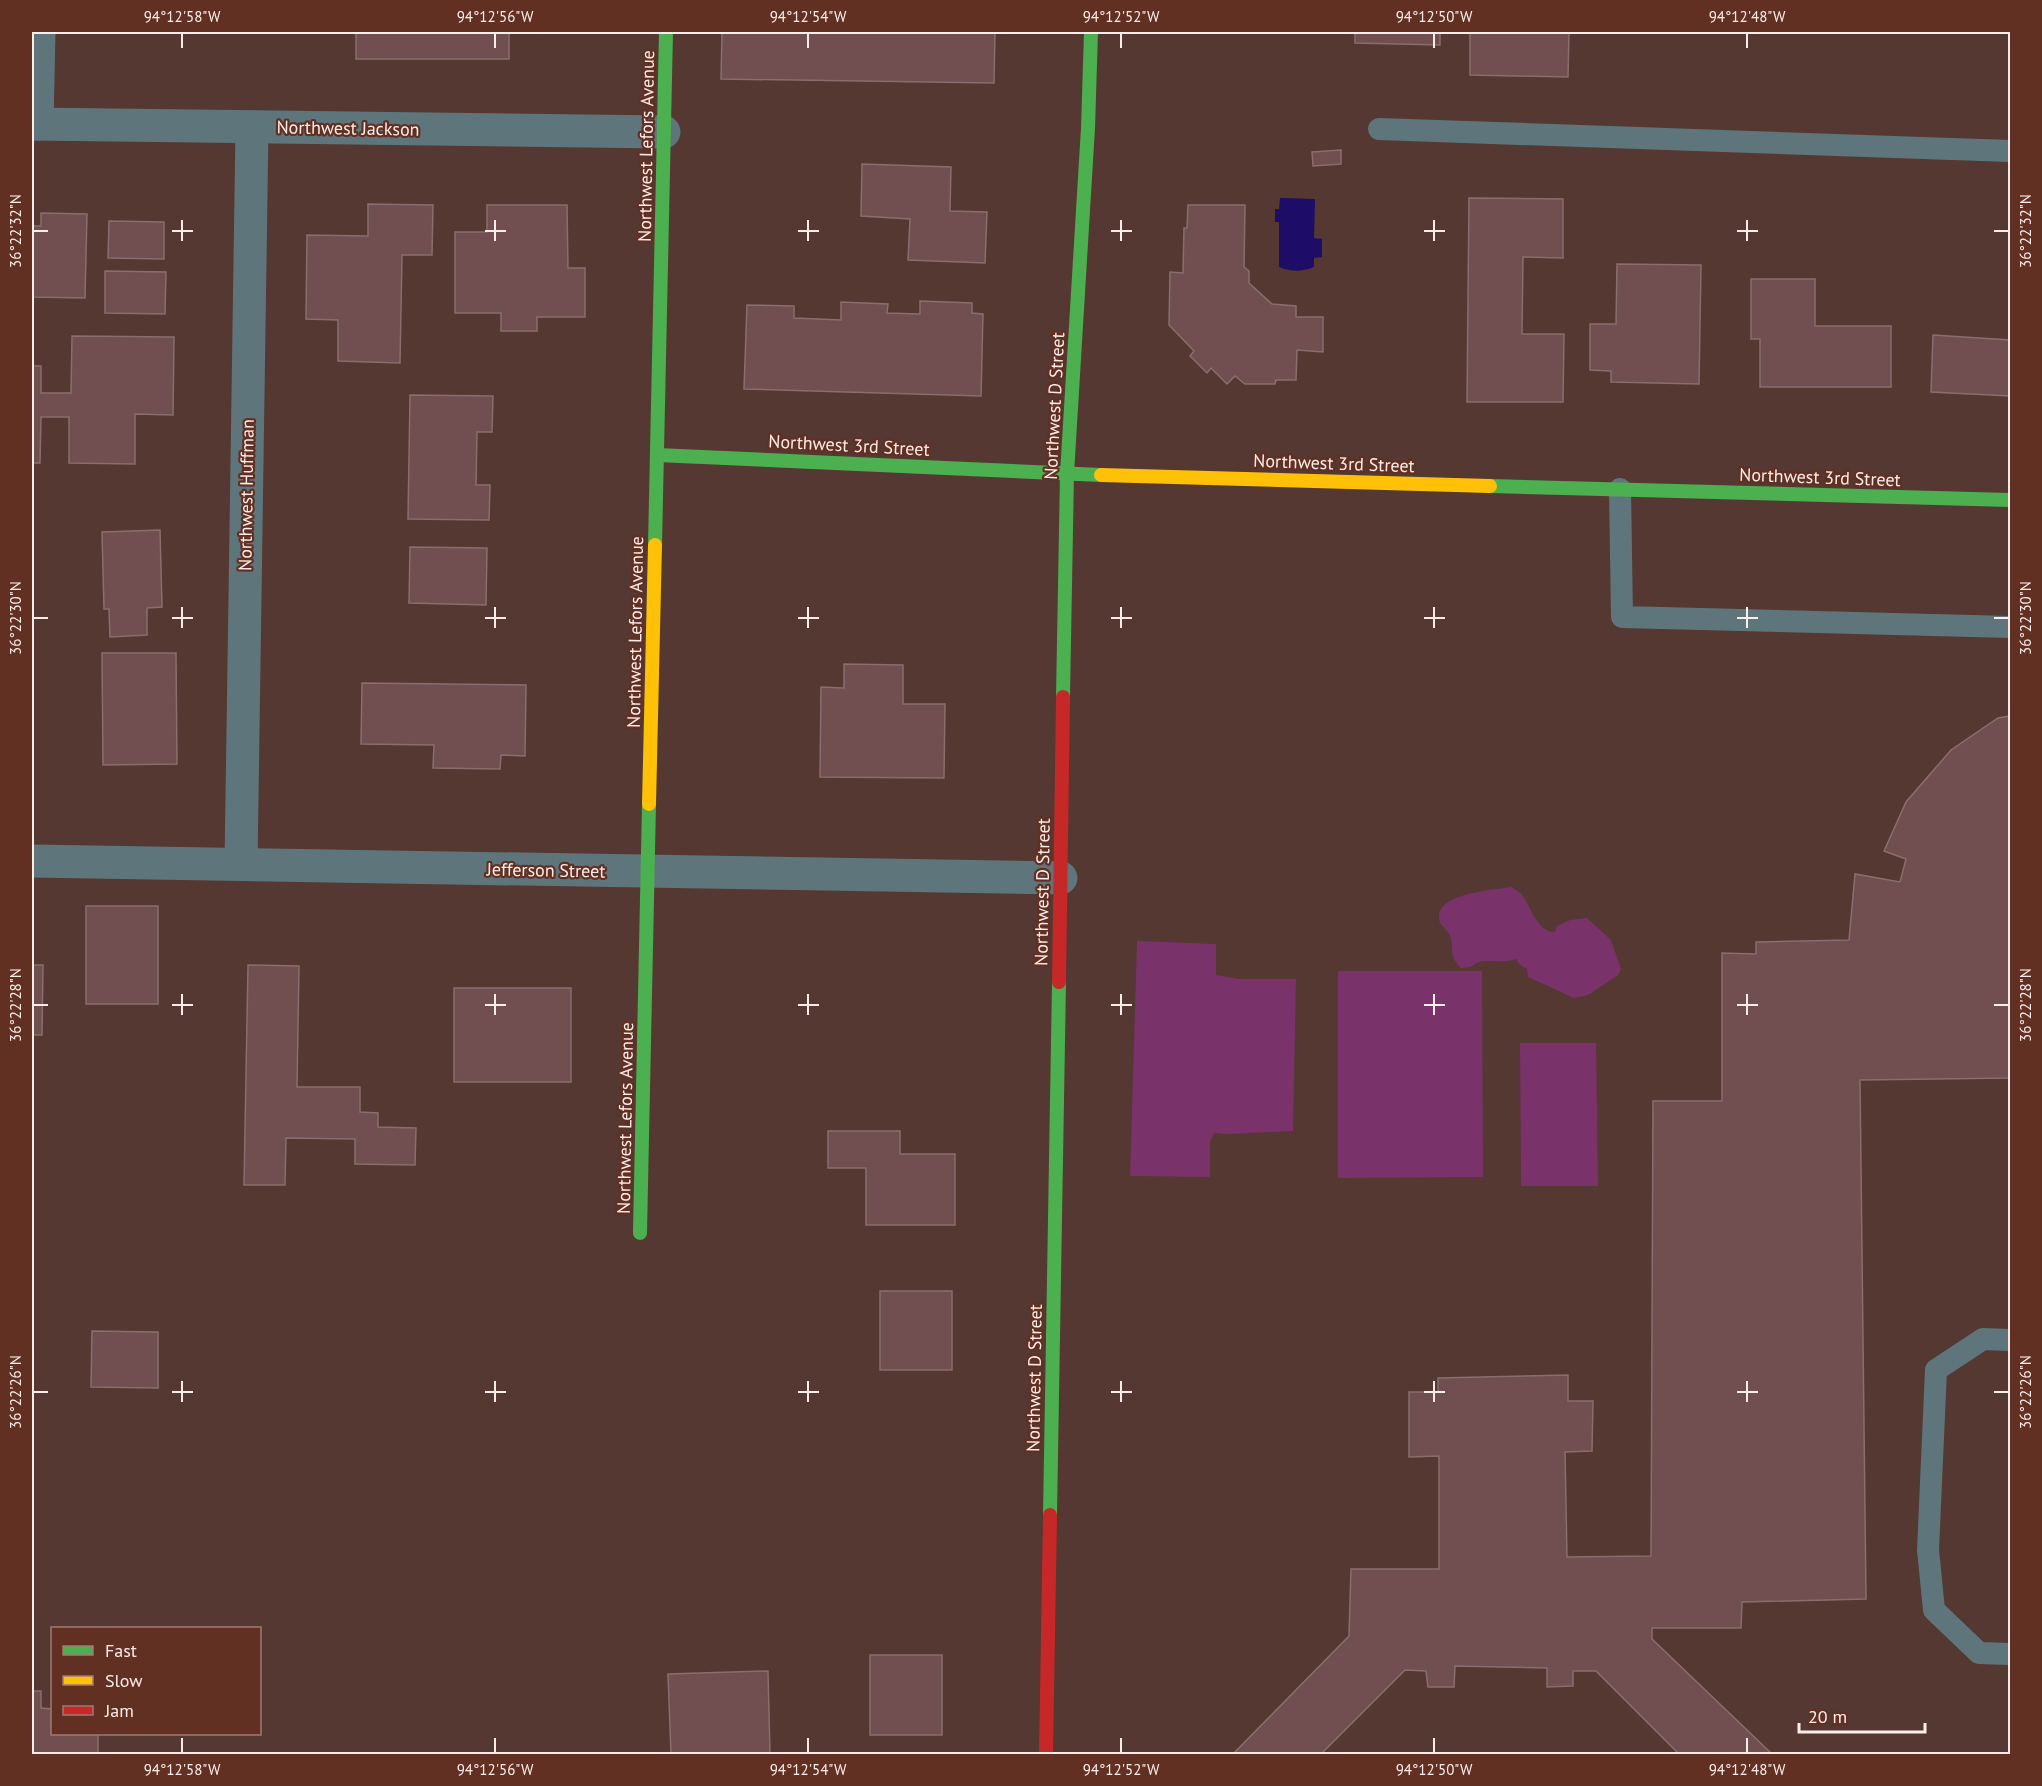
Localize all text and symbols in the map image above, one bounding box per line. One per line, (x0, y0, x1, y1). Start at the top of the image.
text: 94°12'58"W (144, 7, 221, 26)
text: 94°12'56"W (457, 7, 534, 26)
text: 94°12'54"W (770, 7, 847, 26)
text: 94°12'52"W (1083, 7, 1160, 26)
text: 94°12'50"W (1396, 7, 1473, 26)
text: 94°12'48"W (1709, 7, 1786, 26)
street label: Northwest Lefors Avenue (633, 50, 659, 242)
street label: Northwest Jackson (276, 115, 420, 141)
text: 36°22'32"N (6, 194, 25, 268)
text: 36°22'32"N (2016, 194, 2035, 268)
street label: Northwest D Street (1039, 332, 1069, 480)
street label: Northwest Huffman (233, 419, 259, 571)
street label: Northwest 3rd Street (768, 429, 930, 461)
street label: Northwest 3rd Street (1253, 449, 1415, 477)
street label: Northwest 3rd Street (1739, 463, 1901, 491)
street label: Northwest Lefors Avenue (622, 536, 648, 728)
text: 36°22'30"N (6, 581, 25, 655)
text: 36°22'30"N (2016, 581, 2035, 655)
street label: Northwest D Street (1029, 818, 1055, 966)
street label: Jefferson Street (485, 857, 606, 883)
text: 36°22'28"N (6, 968, 25, 1042)
text: 36°22'28"N (2016, 968, 2035, 1042)
street label: Northwest Lefors Avenue (612, 1022, 638, 1214)
street label: Northwest D Street (1021, 1304, 1047, 1452)
text: 36°22'26"N (6, 1355, 25, 1429)
text: 36°22'26"N (2016, 1355, 2035, 1429)
legend (51, 1627, 261, 1735)
text: Fast (105, 1639, 137, 1662)
text: Slow (105, 1669, 143, 1692)
scale bar (1799, 1696, 1925, 1734)
text: Jam (104, 1699, 134, 1722)
text: 20 m (1808, 1705, 1847, 1728)
text: 94°12'58"W (144, 1760, 221, 1779)
text: 94°12'56"W (457, 1760, 534, 1779)
text: 94°12'54"W (770, 1760, 847, 1779)
text: 94°12'52"W (1083, 1760, 1160, 1779)
text: 94°12'50"W (1396, 1760, 1473, 1779)
text: 94°12'48"W (1709, 1760, 1786, 1779)

